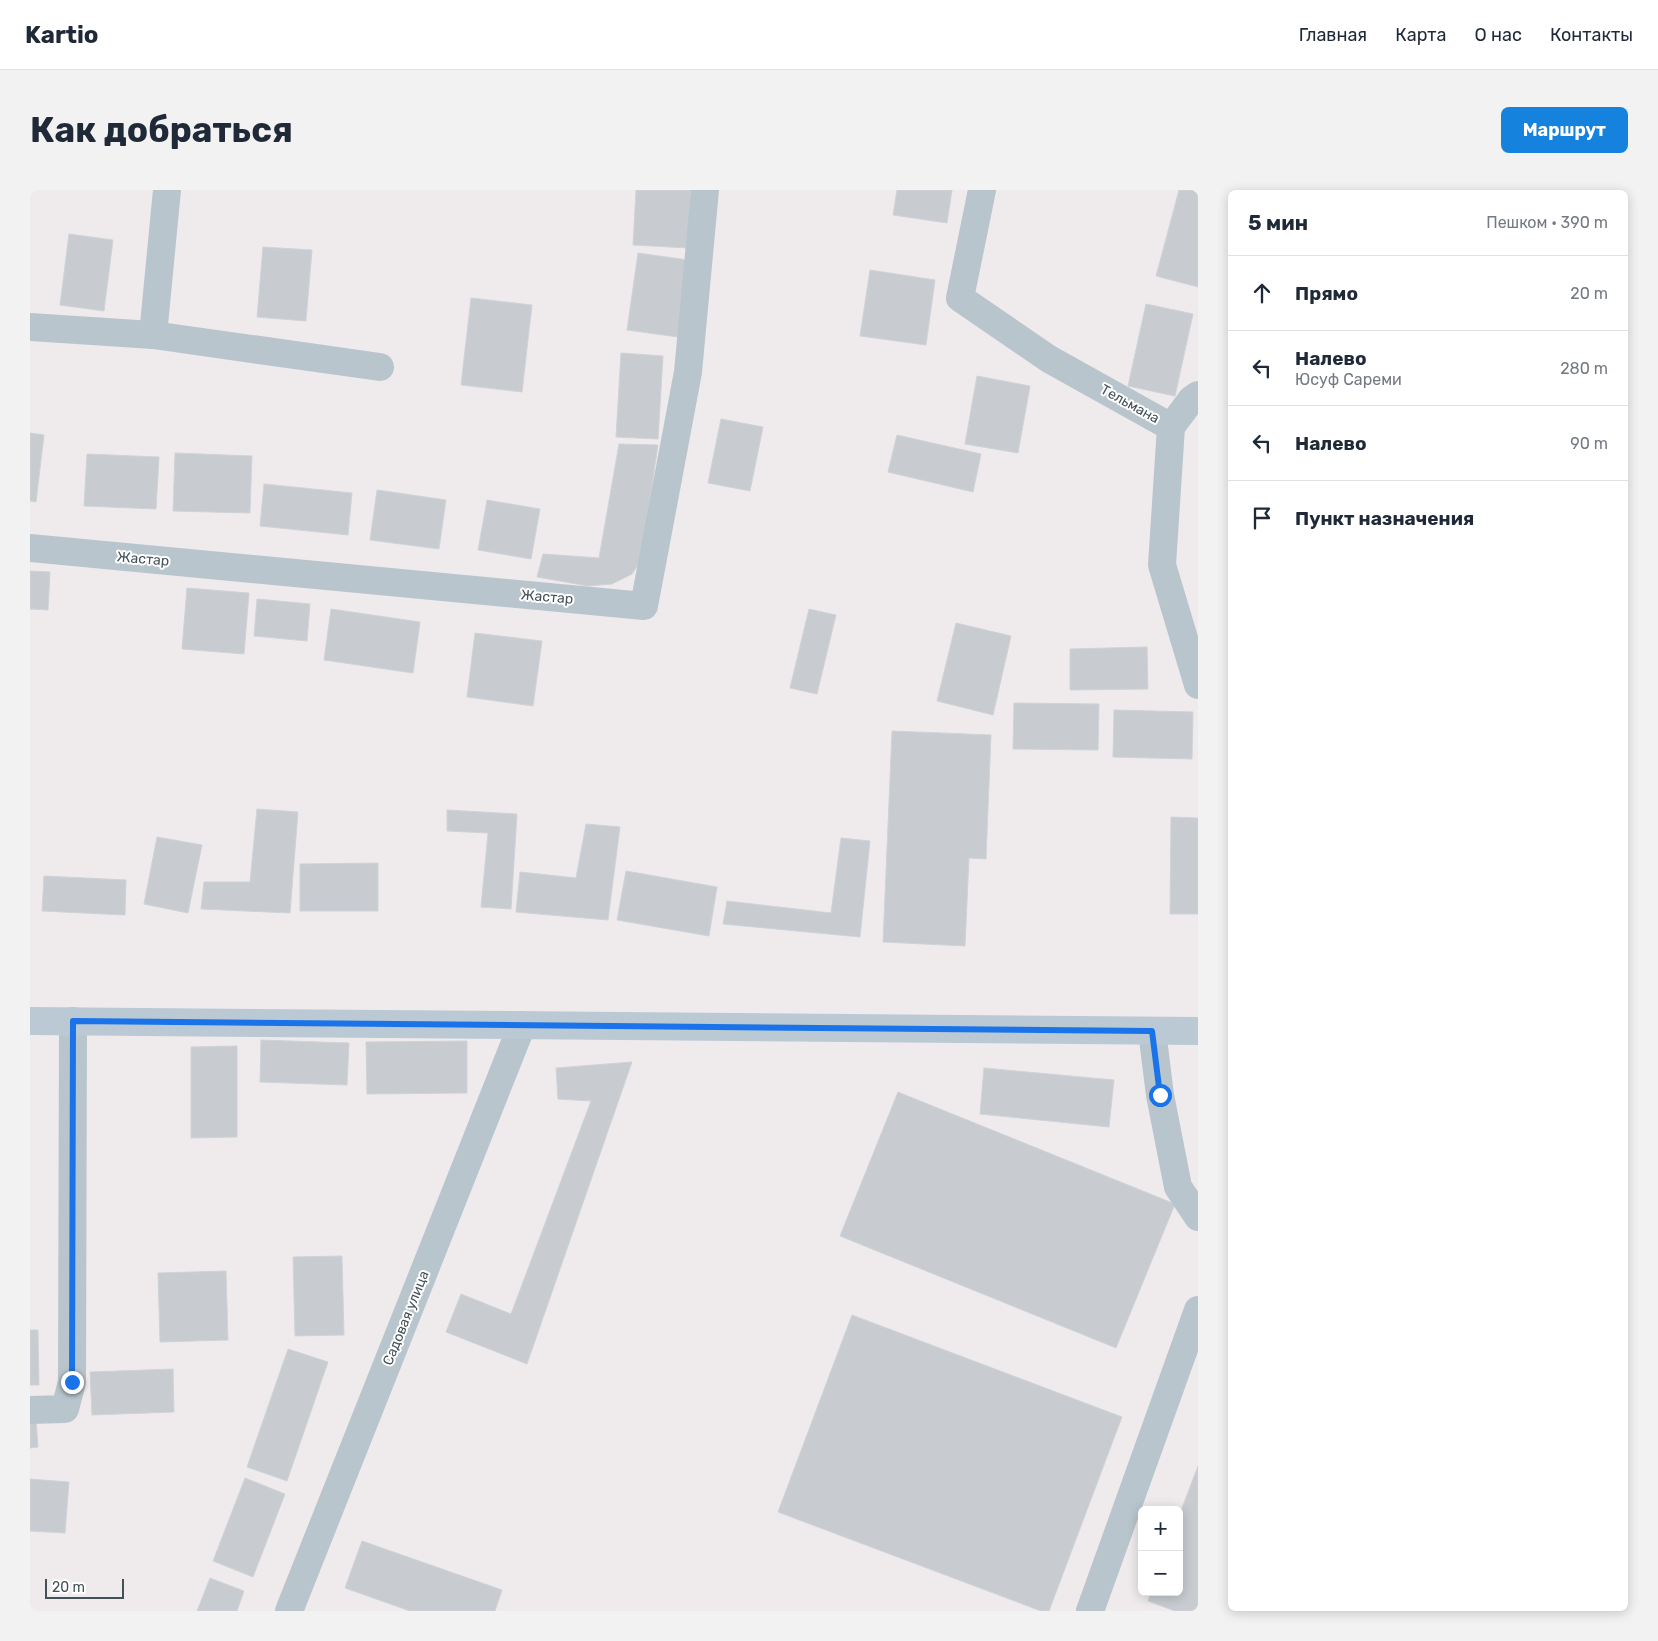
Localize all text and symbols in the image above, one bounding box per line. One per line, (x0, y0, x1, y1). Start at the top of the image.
text: Kartio (25, 21, 99, 49)
text: Главная (1299, 24, 1367, 46)
text: Карта (1395, 24, 1447, 46)
text: О нас (1475, 24, 1522, 46)
text: Контакты (1550, 24, 1633, 46)
button: Маршрут (1501, 107, 1628, 153)
text: Как добраться (30, 109, 293, 151)
text: 5 мин (1248, 210, 1308, 235)
text: Пешком · 390 m (1486, 213, 1608, 232)
icon: ahead (1248, 279, 1276, 307)
text: Прямо (1295, 282, 1358, 305)
text: 20 m (1570, 284, 1608, 303)
text: Налево (1295, 347, 1367, 370)
icon: left (1248, 354, 1276, 382)
text: 280 m (1560, 359, 1608, 378)
text: Юсуф Сареми (1295, 370, 1402, 389)
street label: Тельмана (1098, 381, 1162, 427)
icon: left (1248, 429, 1276, 457)
text: Налево (1295, 432, 1367, 455)
text: 90 m (1570, 434, 1608, 453)
icon: arrive (1248, 504, 1276, 532)
text: Пункт назначения (1295, 507, 1474, 530)
street label: Жастар (116, 548, 170, 570)
street label: Жастар (520, 586, 574, 608)
route start (1149, 1084, 1172, 1107)
street label: Садовая улица (379, 1268, 433, 1368)
route end (61, 1371, 84, 1394)
map controls (1138, 1506, 1183, 1596)
button: + (1138, 1506, 1183, 1551)
button: − (1138, 1551, 1183, 1596)
scale bar (45, 1576, 124, 1599)
text: 20 m (52, 1579, 85, 1596)

